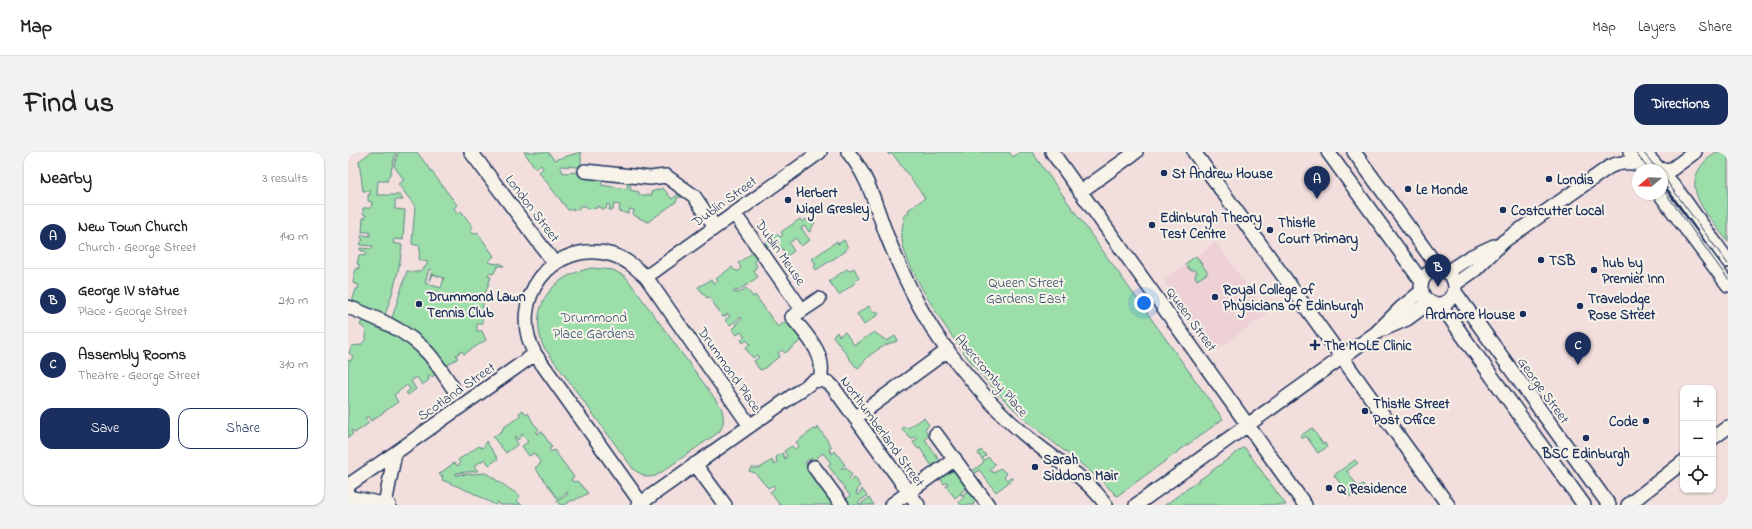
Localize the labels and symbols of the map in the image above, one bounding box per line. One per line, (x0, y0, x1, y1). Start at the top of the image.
place label: St Andrew House (1172, 164, 1273, 185)
north arrow (1632, 164, 1668, 200)
pin: A (1304, 166, 1330, 199)
marker: St Andrew House (1159, 168, 1169, 178)
place label: Londis (1557, 170, 1594, 191)
street label: London Street (499, 171, 564, 247)
street label: Dublin Street (687, 171, 762, 234)
marker: Londis (1544, 174, 1554, 184)
place label: Le Monde (1416, 180, 1468, 201)
place label: Herbert Nigel Gresley (796, 183, 870, 222)
marker: Le Monde (1403, 184, 1413, 194)
marker: Herbert Nigel Gresley (783, 195, 793, 205)
place label: Costcutter Local (1511, 201, 1605, 222)
marker: Costcutter Local (1498, 205, 1508, 215)
place label: Edinburgh Theory Test Centre (1160, 208, 1262, 245)
place label: Thistle Court Primary (1278, 213, 1358, 252)
street label: Dublin Meuse (749, 215, 811, 291)
marker: Edinburgh Theory Test Centre (1147, 220, 1157, 230)
marker: Thistle Court Primary (1265, 225, 1275, 235)
place label: TSB (1549, 251, 1576, 272)
place label: hub by Premier Inn (1602, 253, 1665, 290)
pin: B (1425, 254, 1451, 287)
marker: TSB (1536, 255, 1546, 265)
marker: hub by Premier Inn (1589, 265, 1599, 275)
park label: Queen Street Gardens East (986, 273, 1066, 310)
place label: Royal College of Physicians of Edinburgh (1222, 280, 1364, 319)
street label: Queen Street (1160, 283, 1222, 357)
place label: Drummond Lawn Tennis Club (426, 287, 526, 324)
place label: Travelodge Rose Street (1587, 289, 1655, 326)
marker: Royal College of Physicians of Edinburgh (1210, 292, 1220, 302)
your location (1134, 293, 1154, 313)
marker: Drummond Lawn Tennis Club (414, 299, 424, 309)
marker: Travelodge Rose Street (1575, 301, 1585, 311)
place label: Ardmore House (1425, 305, 1516, 326)
park label: Drummond Place Gardens (553, 308, 635, 345)
marker: Ardmore House (1518, 309, 1528, 319)
street label: Drummond Place (691, 322, 766, 417)
street label: Abercromby Place (948, 330, 1033, 423)
pin: C (1565, 332, 1591, 365)
place label: The MOLE Clinic (1324, 336, 1412, 357)
marker: The MOLE Clinic (1309, 339, 1321, 351)
street label: George Street (1511, 353, 1574, 429)
street label: Scotland Street (414, 357, 500, 427)
street label: Northumberland Street (834, 372, 929, 492)
place label: Thistle Street Post Office (1373, 394, 1450, 431)
marker: Thistle Street Post Office (1360, 406, 1370, 416)
place label: Code (1609, 412, 1639, 433)
marker: Code (1641, 416, 1651, 426)
marker: BSC Edinburgh (1581, 433, 1591, 443)
place label: BSC Edinburgh (1541, 444, 1630, 467)
place label: Sarah Siddons Mair (1043, 450, 1119, 487)
marker: Sarah Siddons Mair (1030, 462, 1040, 472)
place label: Q Residence (1337, 479, 1407, 500)
marker: Q Residence (1324, 483, 1334, 493)

